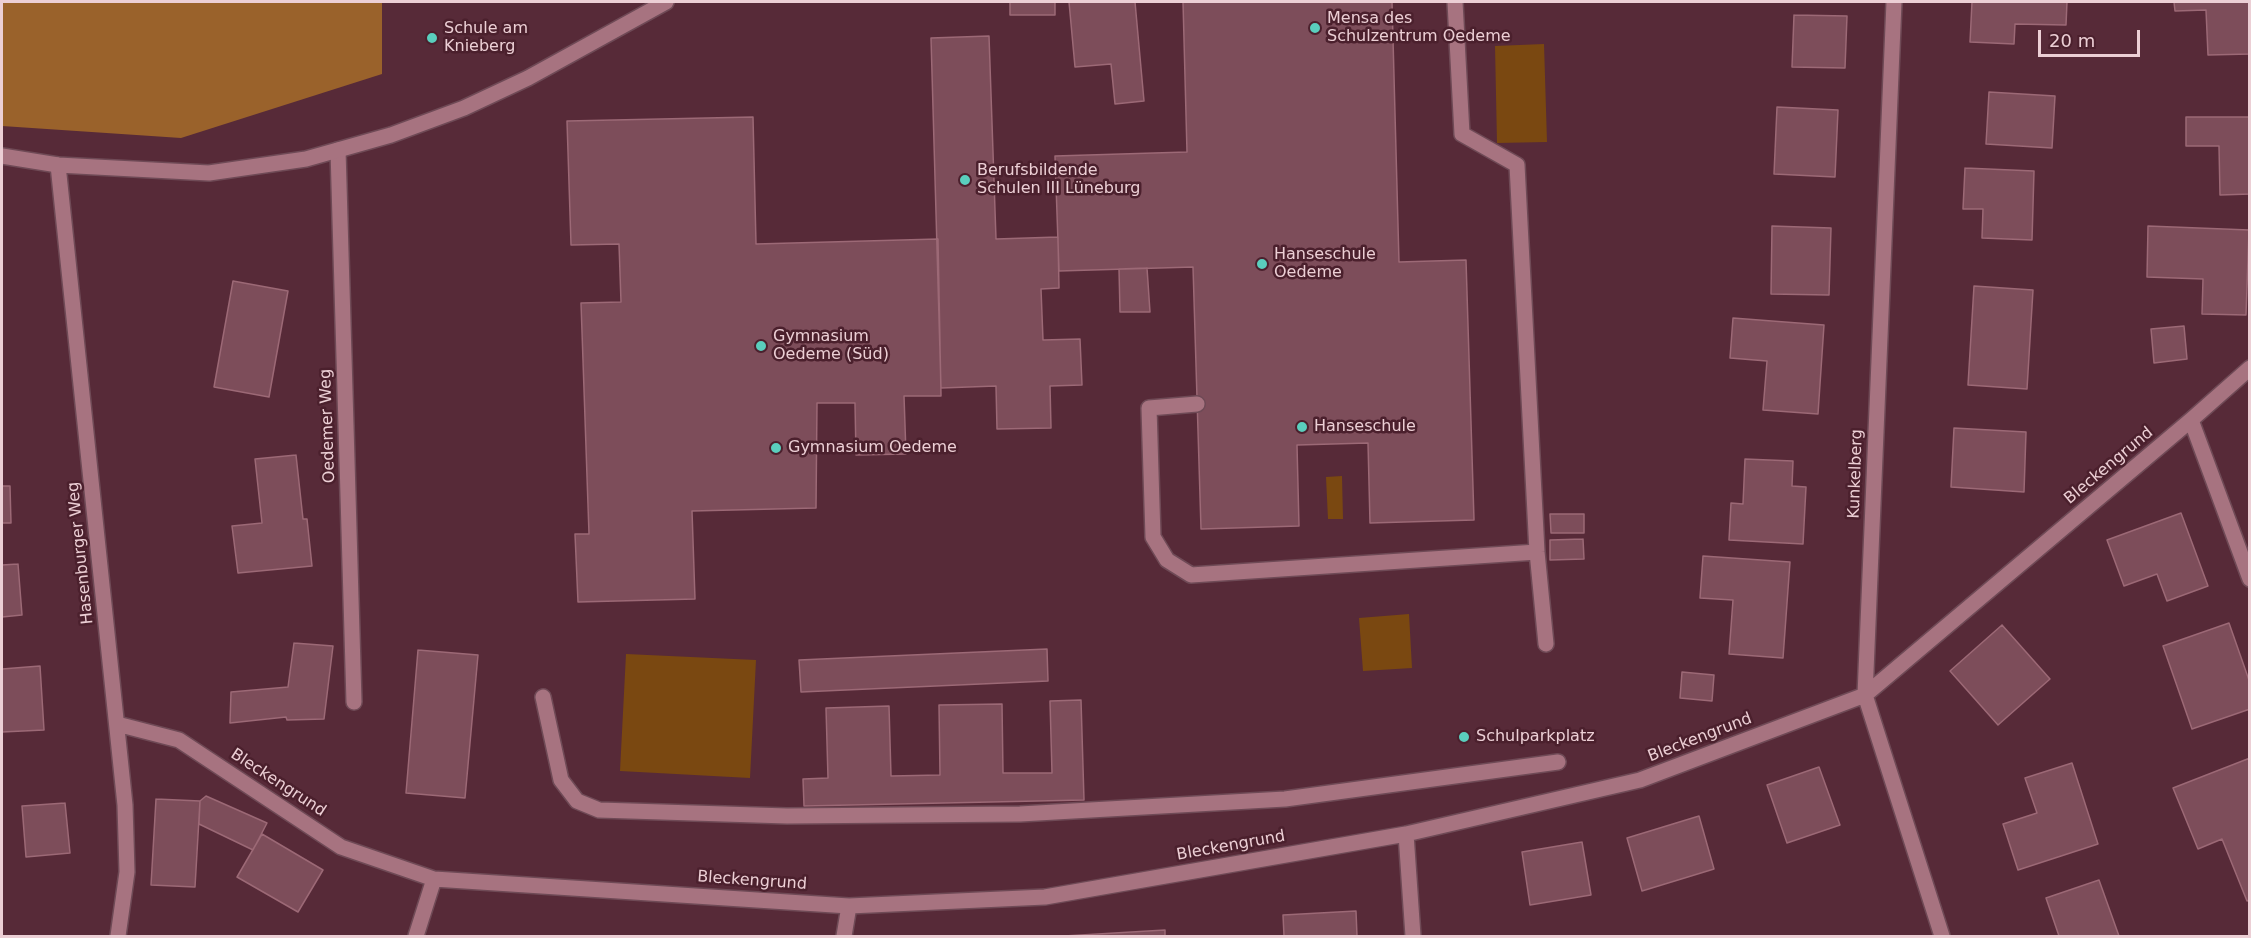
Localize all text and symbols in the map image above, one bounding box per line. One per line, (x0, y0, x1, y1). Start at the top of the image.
place label: Mensa des Schulzentrum Oedeme (1327, 9, 1511, 47)
scale bar (2041, 18, 2143, 56)
place label: Schule am Knieberg (444, 19, 528, 57)
marker: Mensa des Schulzentrum Oedeme (1308, 21, 1322, 35)
text: 20 m (2049, 30, 2095, 51)
marker: Schule am Knieberg (425, 31, 439, 45)
place label: Berufsbildende Schulen III Lüneburg (977, 161, 1140, 199)
marker: Berufsbildende Schulen III Lüneburg (958, 173, 972, 187)
place label: Hanseschule Oedeme (1274, 245, 1376, 283)
marker: Hanseschule Oedeme (1255, 257, 1269, 271)
place label: Gymnasium Oedeme (Süd) (773, 327, 889, 365)
marker: Gymnasium Oedeme (Süd) (754, 339, 768, 353)
street label: Oedemer Weg (316, 368, 340, 484)
place label: Hanseschule (1314, 417, 1416, 437)
marker: Hanseschule (1295, 420, 1309, 434)
street label: Bleckengrund (2061, 423, 2157, 509)
street label: Kunkelberg (1845, 429, 1867, 519)
place label: Gymnasium Oedeme (788, 438, 957, 458)
marker: Gymnasium Oedeme (769, 441, 783, 455)
street label: Hasenburger Weg (64, 481, 98, 625)
street label: Bleckengrund (1645, 709, 1755, 767)
place label: Schulparkplatz (1476, 727, 1595, 747)
marker: Schulparkplatz (1457, 730, 1471, 744)
street label: Bleckengrund (227, 745, 329, 821)
street label: Bleckengrund (1175, 827, 1287, 865)
street label: Bleckengrund (697, 868, 807, 894)

